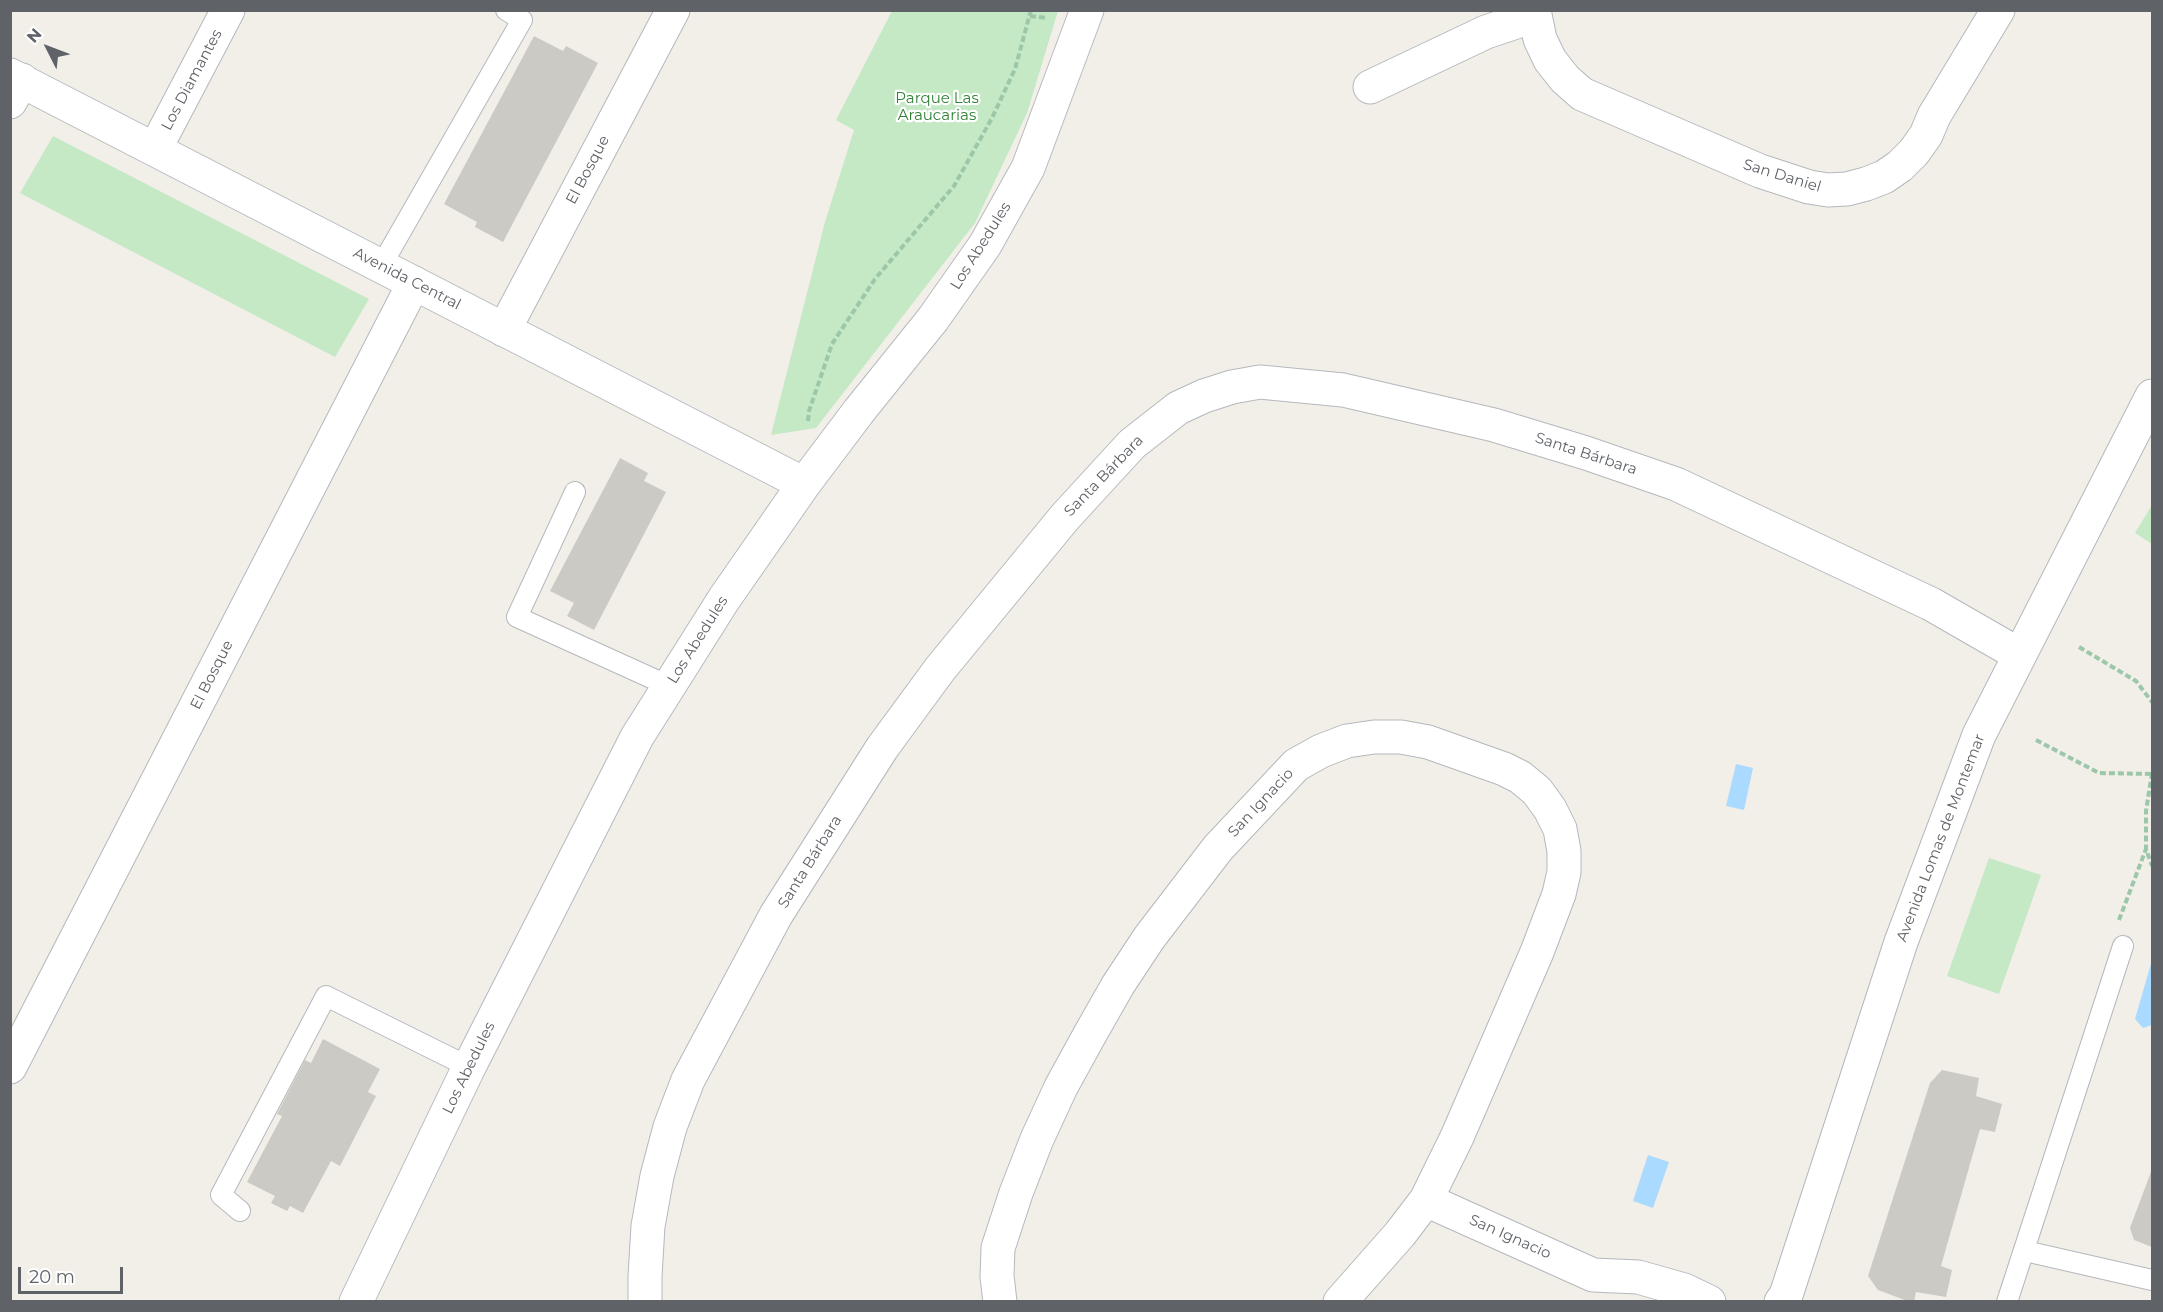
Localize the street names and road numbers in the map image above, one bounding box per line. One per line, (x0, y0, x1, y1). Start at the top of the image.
street label: Los Diamantes (158, 26, 226, 134)
street label: El Bosque (562, 133, 614, 207)
street label: San Daniel (1741, 156, 1823, 196)
street label: Los Abedules (947, 199, 1015, 293)
street label: Avenida Central (350, 244, 464, 314)
street label: Santa Bárbara (1533, 429, 1639, 479)
street label: Santa Bárbara (1061, 432, 1147, 520)
street label: Los Abedules (664, 593, 732, 687)
street label: El Bosque (187, 637, 237, 713)
street label: Avenida Lomas de Montemar (1893, 731, 1989, 945)
street label: San Ignacio (1225, 765, 1297, 841)
street label: Santa Bárbara (774, 812, 846, 912)
street label: Los Abedules (439, 1019, 499, 1117)
street label: San Ignacio (1466, 1211, 1554, 1263)

